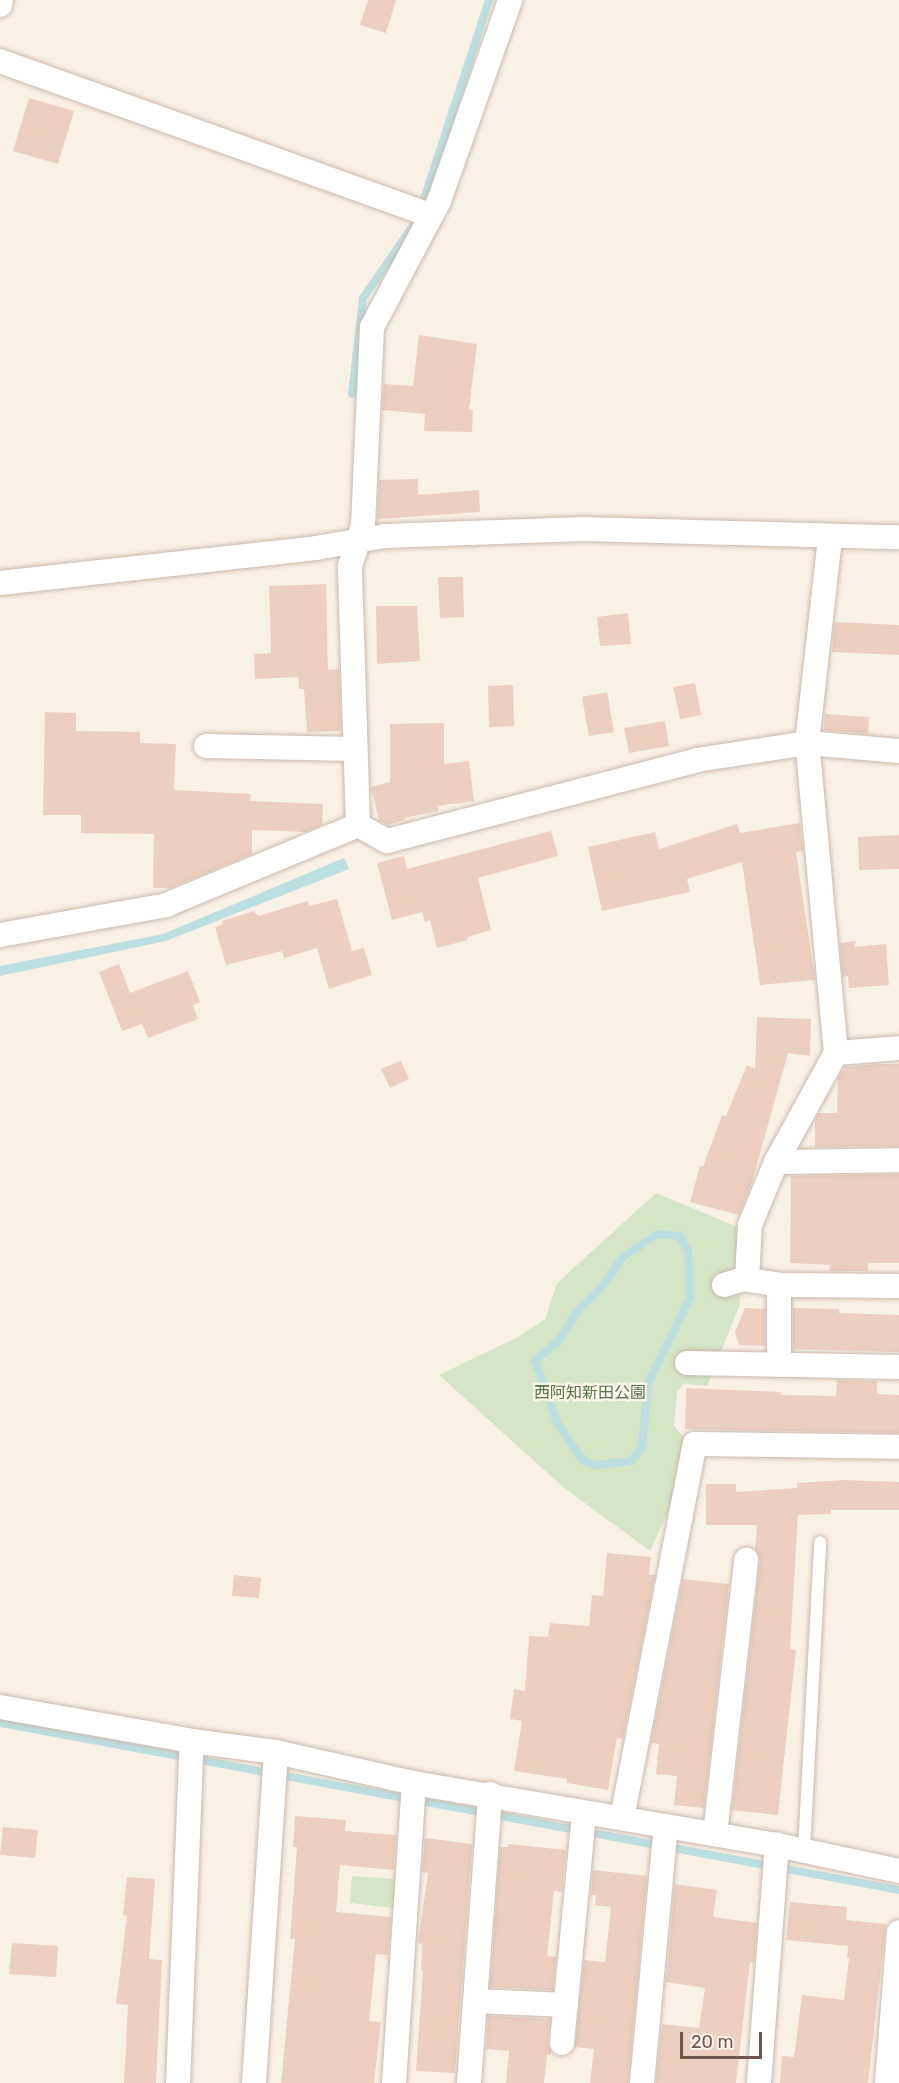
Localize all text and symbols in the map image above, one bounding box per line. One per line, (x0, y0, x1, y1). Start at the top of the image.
park label: 西阿知新田公園 (534, 1383, 646, 1403)
scale bar (683, 2020, 766, 2058)
text: 20 m (691, 2031, 733, 2053)

